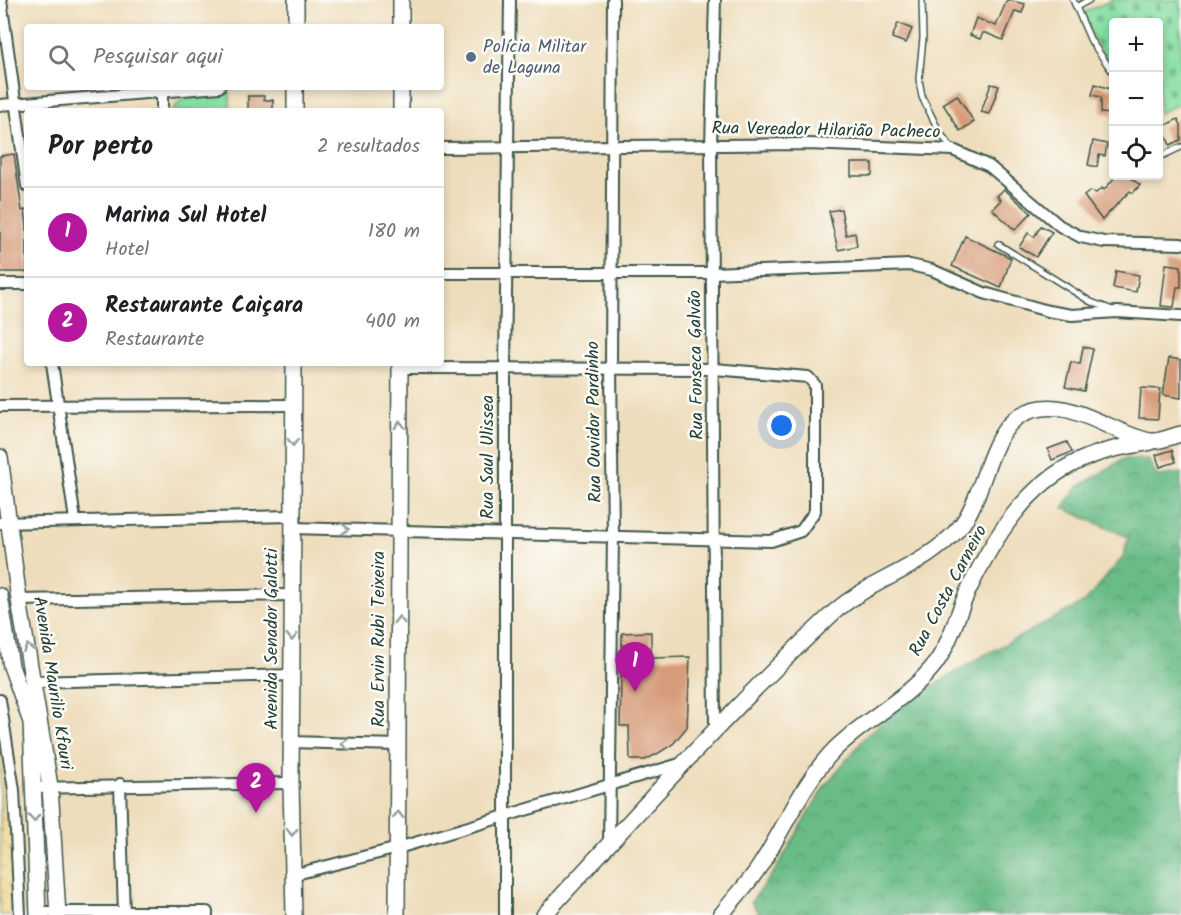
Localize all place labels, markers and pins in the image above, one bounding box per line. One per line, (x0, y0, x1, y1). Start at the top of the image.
place label: Polícia Militar de Laguna (483, 33, 587, 83)
marker: Polícia Militar de Laguna (464, 50, 478, 64)
pin: 1 (616, 642, 654, 692)
pin: 2 (236, 764, 276, 813)

